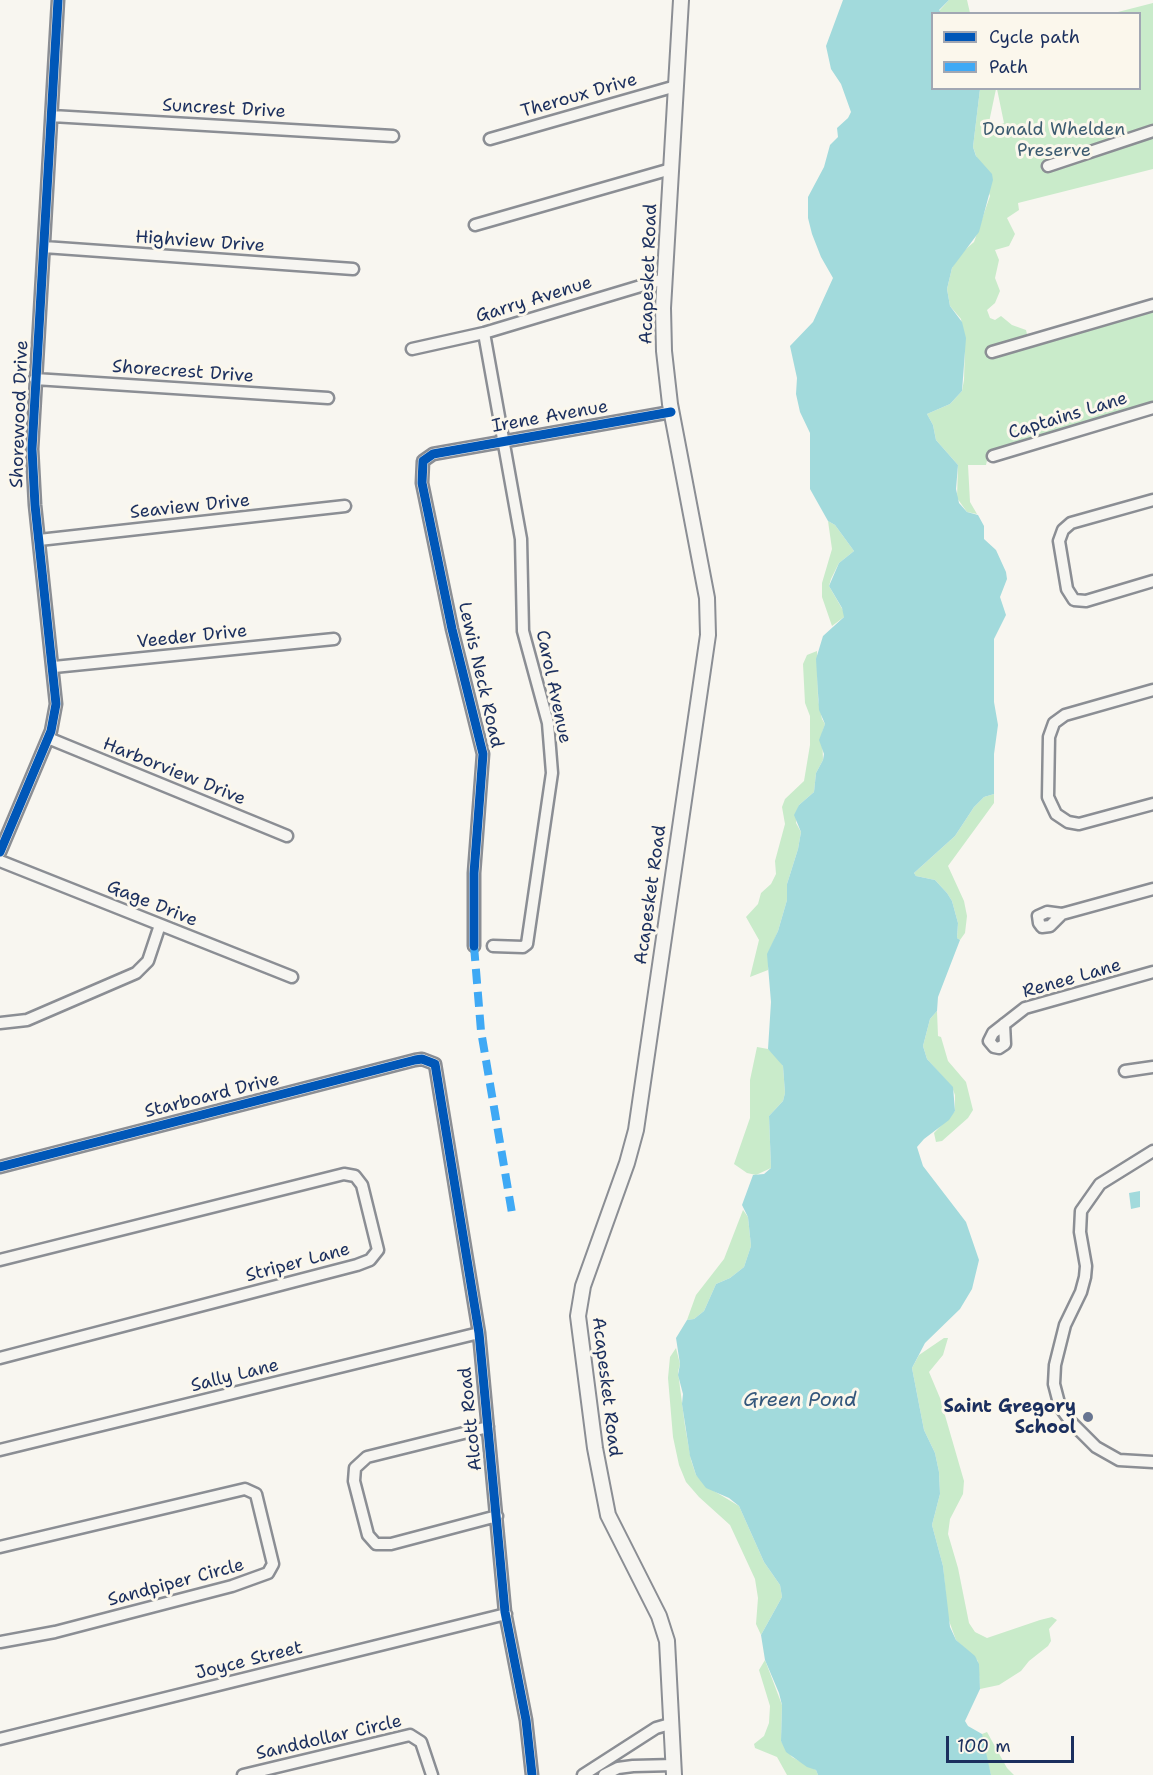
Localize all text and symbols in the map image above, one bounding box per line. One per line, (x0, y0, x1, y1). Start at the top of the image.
legend (931, 12, 1141, 90)
text: Cycle path (989, 25, 1080, 49)
text: Path (989, 55, 1028, 79)
street label: Theroux Drive (518, 69, 640, 123)
street label: Suncrest Drive (162, 95, 286, 123)
park label: Donald Whelden Preserve (983, 119, 1125, 162)
street label: Acapesket Road (636, 203, 662, 345)
street label: Highview Drive (134, 227, 266, 257)
street label: Garry Avenue (473, 272, 595, 328)
street label: Shorewood Drive (7, 340, 33, 488)
street label: Shorecrest Drive (111, 356, 255, 388)
street label: Captains Lane (1006, 388, 1130, 444)
street label: Irene Avenue (490, 396, 610, 438)
street label: Seaview Drive (129, 490, 251, 524)
street label: Lewis Neck Road (453, 600, 507, 750)
street label: Veeder Drive (136, 620, 248, 654)
street label: Carol Avenue (530, 628, 576, 746)
street label: Harborview Drive (100, 734, 248, 810)
street label: Acapesket Road (631, 824, 671, 966)
street label: Gage Drive (103, 876, 201, 932)
street label: Renee Lane (1020, 955, 1124, 1003)
street label: Starboard Drive (142, 1069, 282, 1123)
street label: Striper Lane (243, 1239, 353, 1287)
street label: Acapesket Road (587, 1316, 625, 1458)
street label: Sally Lane (189, 1355, 281, 1397)
street label: Alcott Road (455, 1366, 487, 1472)
water label: Green Pond (743, 1389, 857, 1413)
place label: Saint Gregory School (944, 1396, 1076, 1438)
marker: Saint Gregory School (1081, 1410, 1095, 1424)
street label: Sandpiper Circle (105, 1554, 247, 1612)
street label: Joyce Street (193, 1637, 305, 1685)
street label: Sanddollar Circle (254, 1711, 404, 1765)
scale bar (949, 1724, 1076, 1762)
text: 100 m (957, 1734, 1011, 1758)

